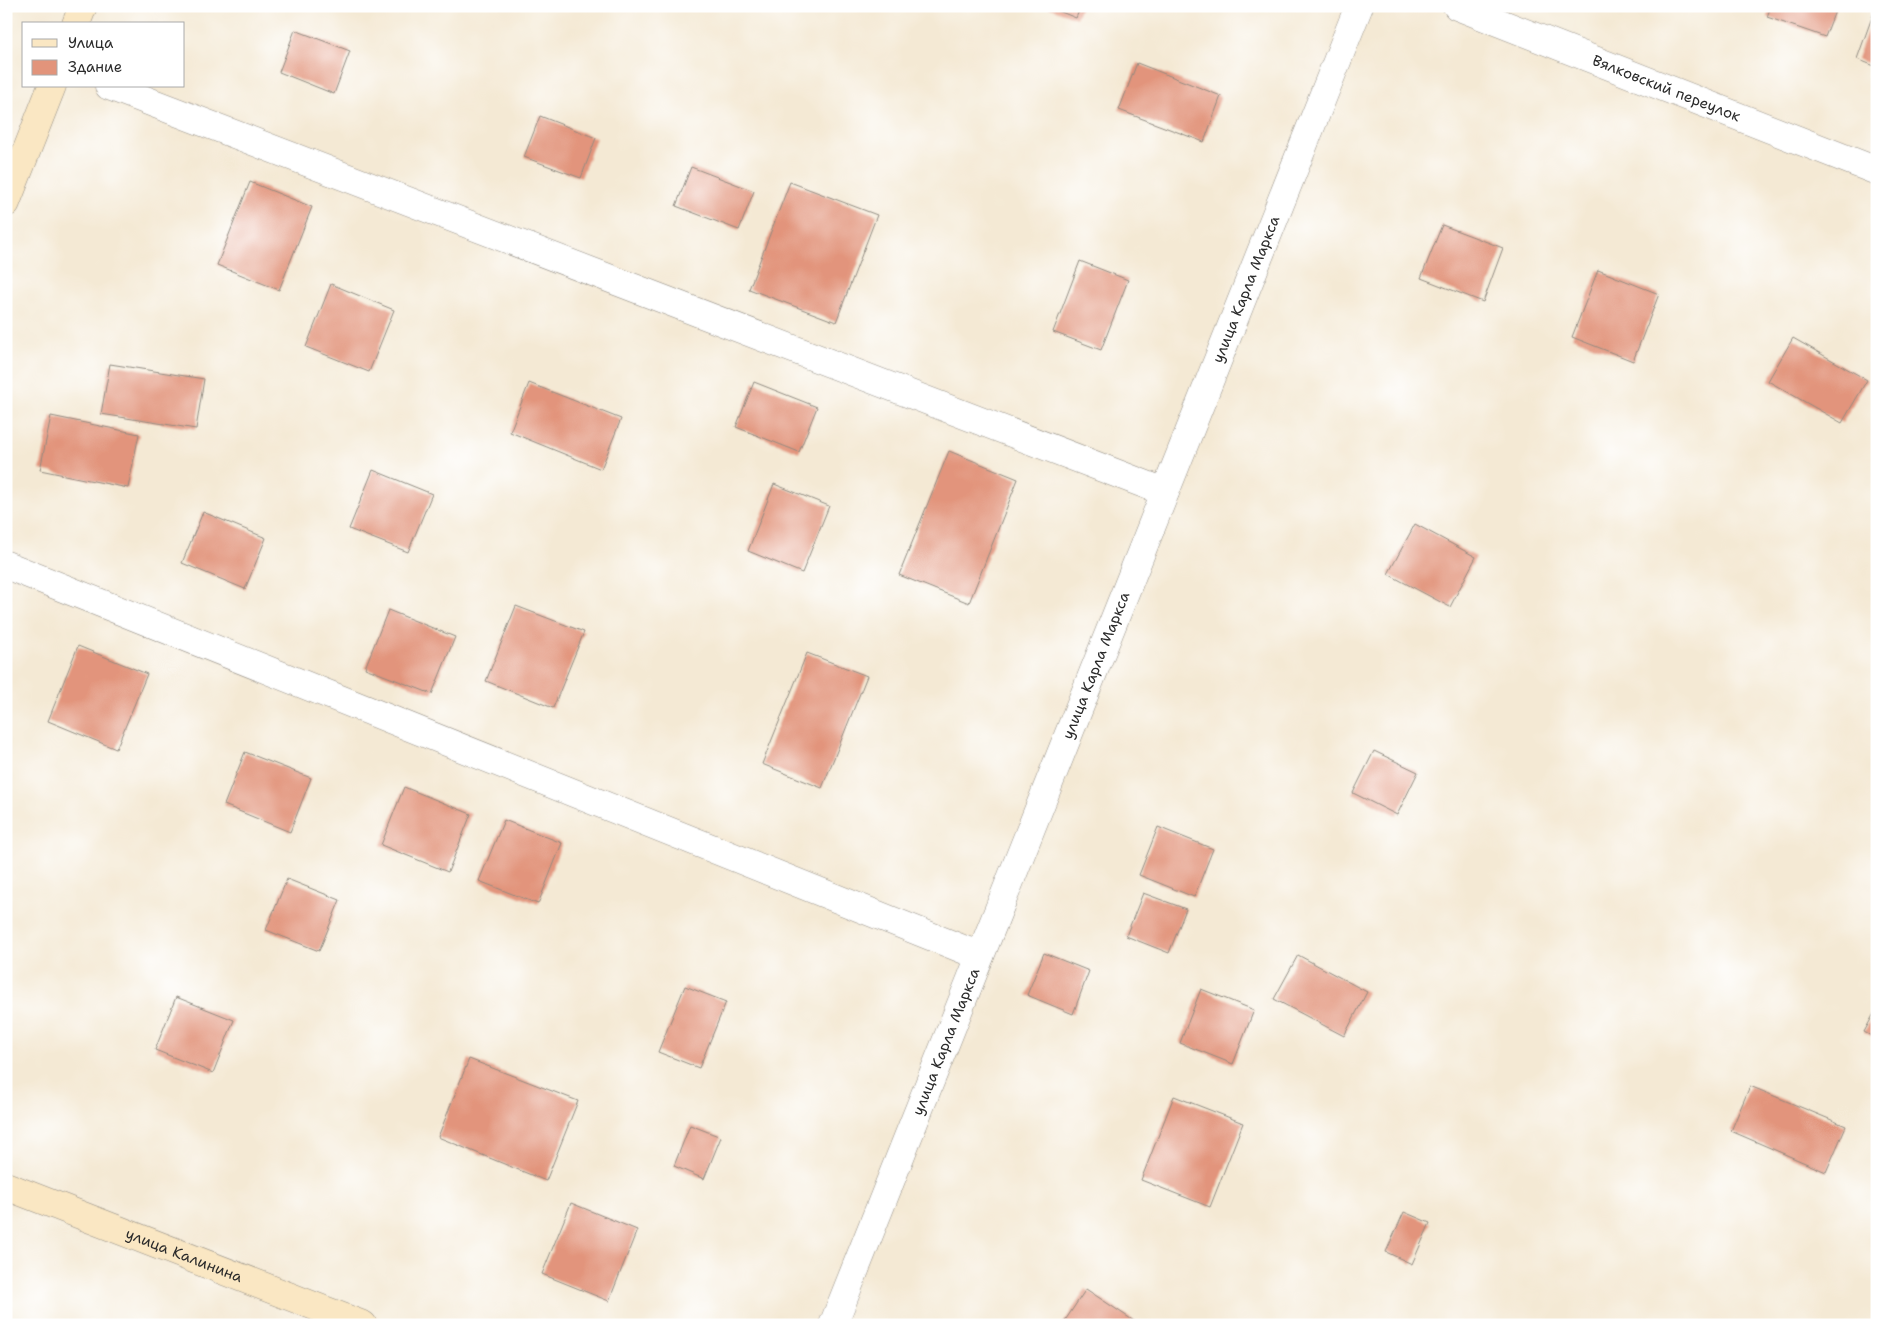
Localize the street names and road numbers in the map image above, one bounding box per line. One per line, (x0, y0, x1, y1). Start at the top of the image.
street label: Вялковский переулок (1590, 50, 1743, 126)
street label: улица Карла Маркса (1208, 212, 1285, 366)
street label: улица Карла Маркса (1058, 588, 1135, 742)
street label: улица Карла Маркса (908, 964, 985, 1118)
street label: улица Калинина (123, 1223, 246, 1287)

